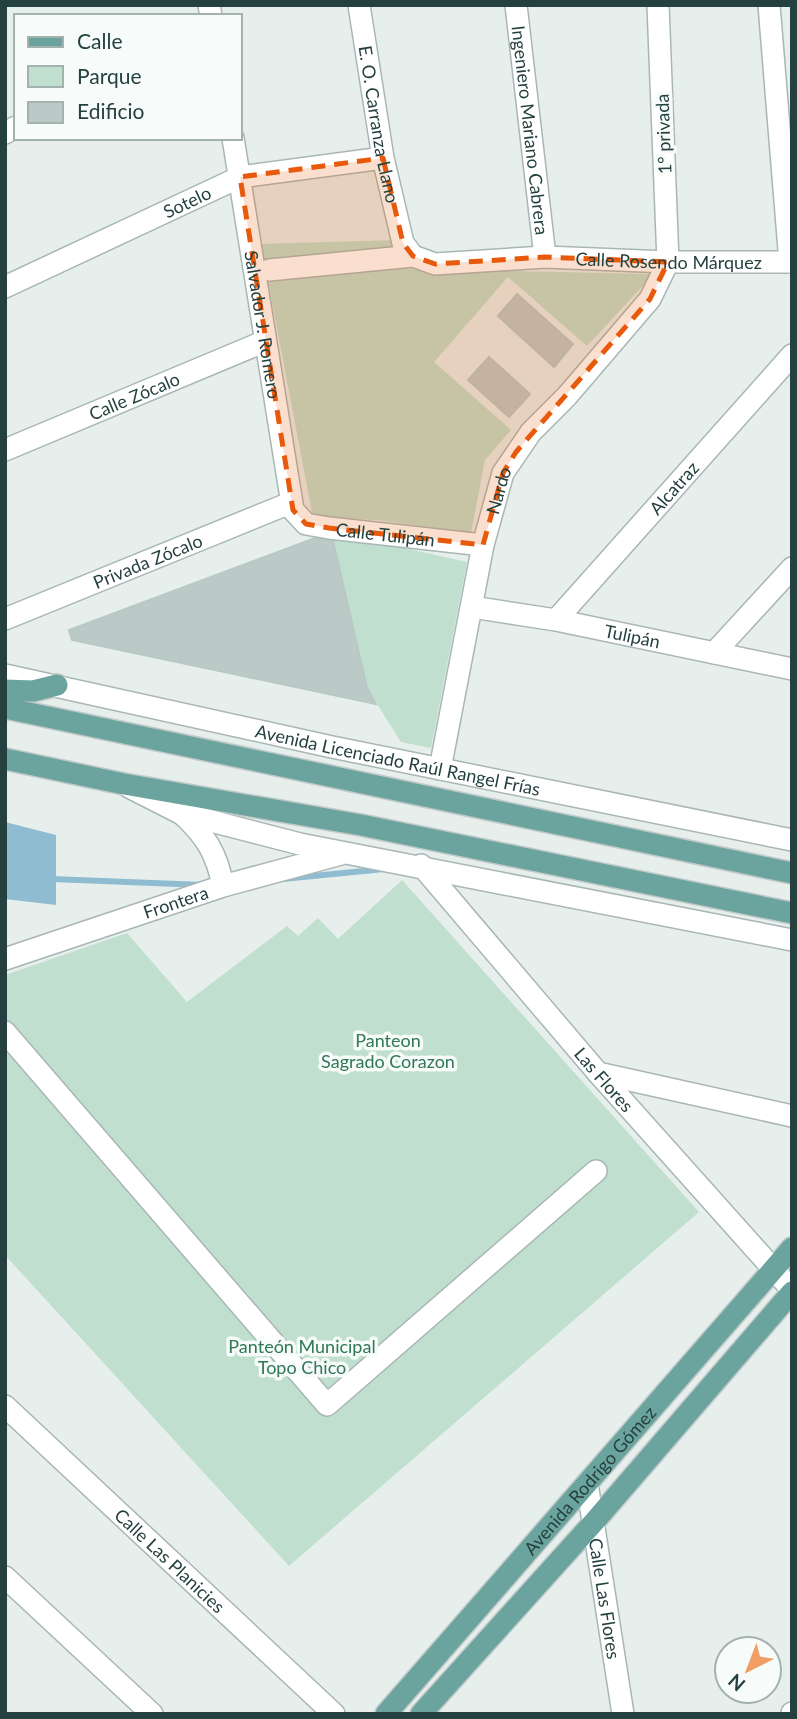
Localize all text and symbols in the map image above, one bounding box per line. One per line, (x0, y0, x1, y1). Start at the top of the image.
legend (14, 14, 242, 140)
street label: Ingeniero Mariano Cabrera (507, 24, 553, 236)
text: Calle (77, 28, 122, 53)
street label: E. O. Carranza Llano (355, 44, 404, 205)
text: Parque (77, 63, 142, 88)
street label: 1° privada (651, 93, 675, 175)
text: Edificio (77, 98, 145, 123)
street label: Sotelo (160, 181, 214, 222)
street label: Calle Rosendo Márquez (575, 247, 762, 273)
street label: Salvador J. Romero (240, 249, 286, 400)
street label: Calle Zócalo (85, 367, 183, 425)
street label: Alcatraz (644, 457, 703, 519)
street label: Nardo (481, 461, 516, 517)
street label: Calle Tulipán (335, 518, 436, 551)
street label: Privada Zócalo (90, 529, 205, 593)
street label: Tulipán (602, 619, 662, 652)
street label: Avenida Licenciado Raúl Rangel Frías (253, 719, 542, 800)
street label: Frontera (140, 881, 211, 923)
park label: Panteon Sagrado Corazon (321, 1029, 455, 1072)
street label: Las Flores (570, 1043, 638, 1116)
park label: Panteón Municipal Topo Chico (228, 1335, 376, 1378)
street label: Avenida Rodrigo Gómez (519, 1402, 660, 1559)
street label: Calle Las Planicies (110, 1504, 230, 1617)
street label: Calle Las Flores (585, 1537, 625, 1661)
north arrow (713, 1635, 783, 1705)
text: N (723, 1670, 749, 1696)

